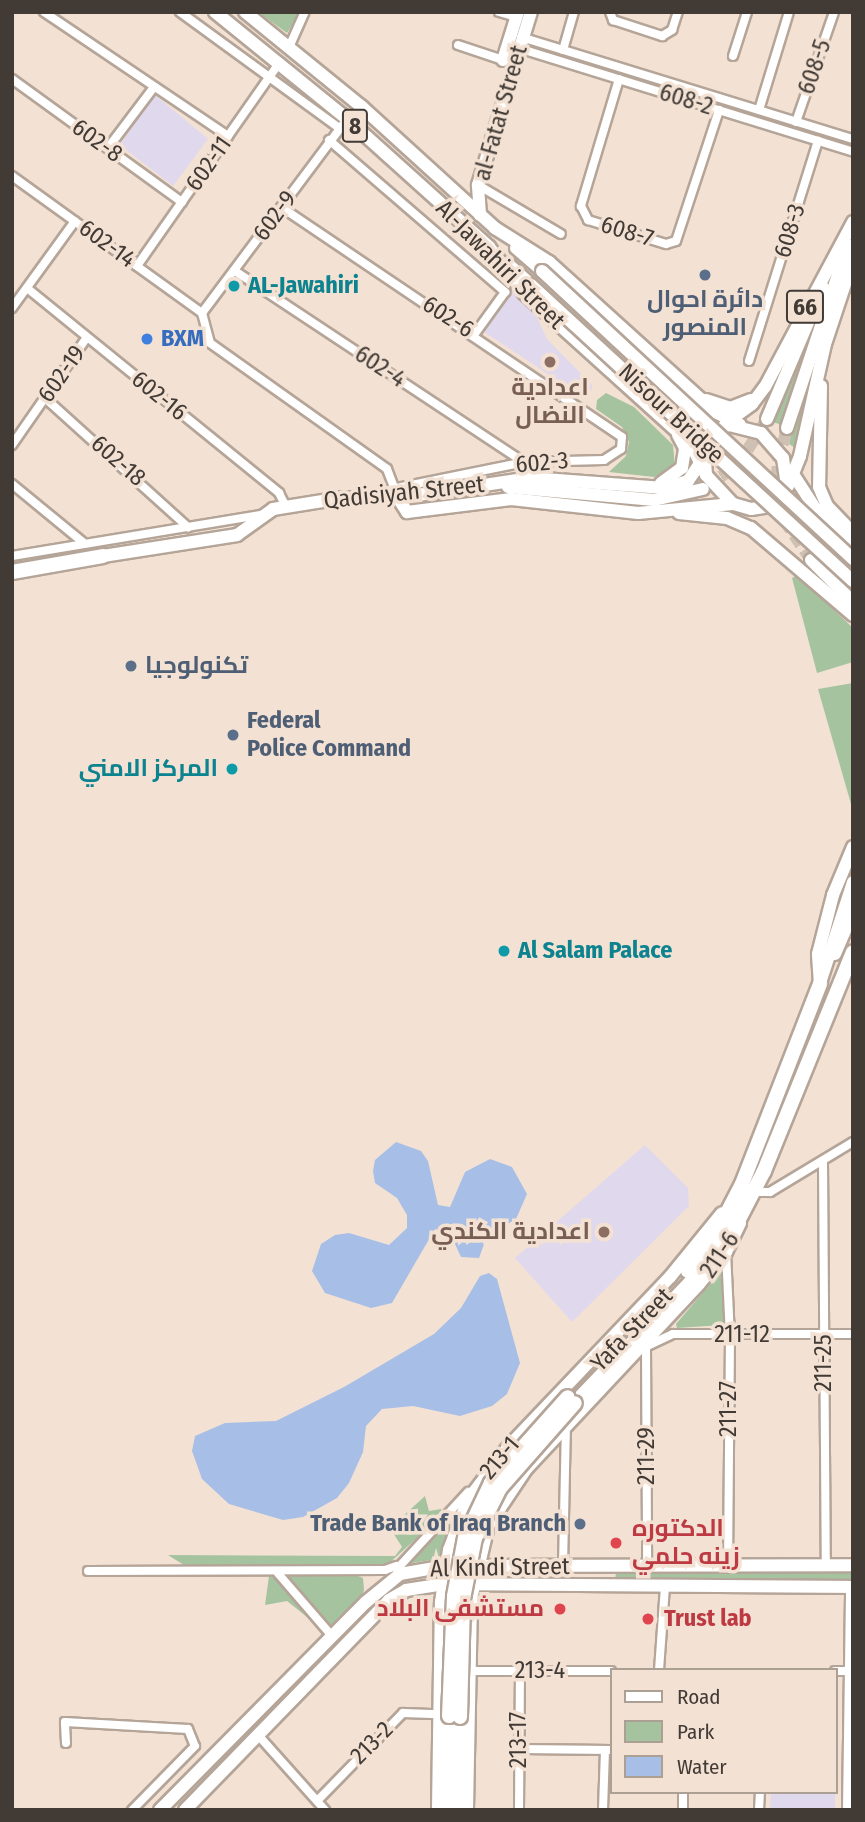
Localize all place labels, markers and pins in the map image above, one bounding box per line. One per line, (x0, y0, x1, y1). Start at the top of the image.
marker: دائرة احوال المنصور (697, 267, 713, 283)
place label: AL-Jawahiri (248, 272, 359, 300)
marker: AL-Jawahiri (226, 278, 242, 294)
place label: دائرة احوال المنصور (647, 286, 763, 342)
place label: BXM (161, 325, 204, 353)
marker: BXM (139, 331, 155, 347)
marker: اعدادية النضال (542, 354, 558, 370)
place label: اعدادية النضال (511, 374, 589, 430)
place label: تكنولوجيا (145, 652, 248, 680)
marker: تكنولوجيا (123, 658, 139, 674)
place label: Federal Police Command (247, 707, 411, 763)
marker: Federal Police Command (225, 727, 241, 743)
place label: المركز الامني (79, 755, 218, 783)
marker: المركز الامني (224, 761, 240, 777)
place label: Al Salam Palace (518, 937, 673, 965)
marker: Al Salam Palace (496, 943, 512, 959)
place label: اعدادية الكندي (431, 1218, 590, 1246)
marker: اعدادية الكندي (596, 1224, 612, 1240)
place label: Trade Bank of Iraq Branch (310, 1510, 566, 1538)
place label: الدكتوره زينه حلمي (632, 1515, 740, 1571)
marker: Trade Bank of Iraq Branch (572, 1516, 588, 1532)
marker: الدكتوره زينه حلمي (606, 1533, 626, 1553)
place label: مستشفى البلاد (377, 1595, 544, 1623)
marker: مستشفى البلاد (550, 1599, 570, 1619)
place label: Trust lab (664, 1605, 752, 1633)
marker: Trust lab (638, 1609, 658, 1629)

